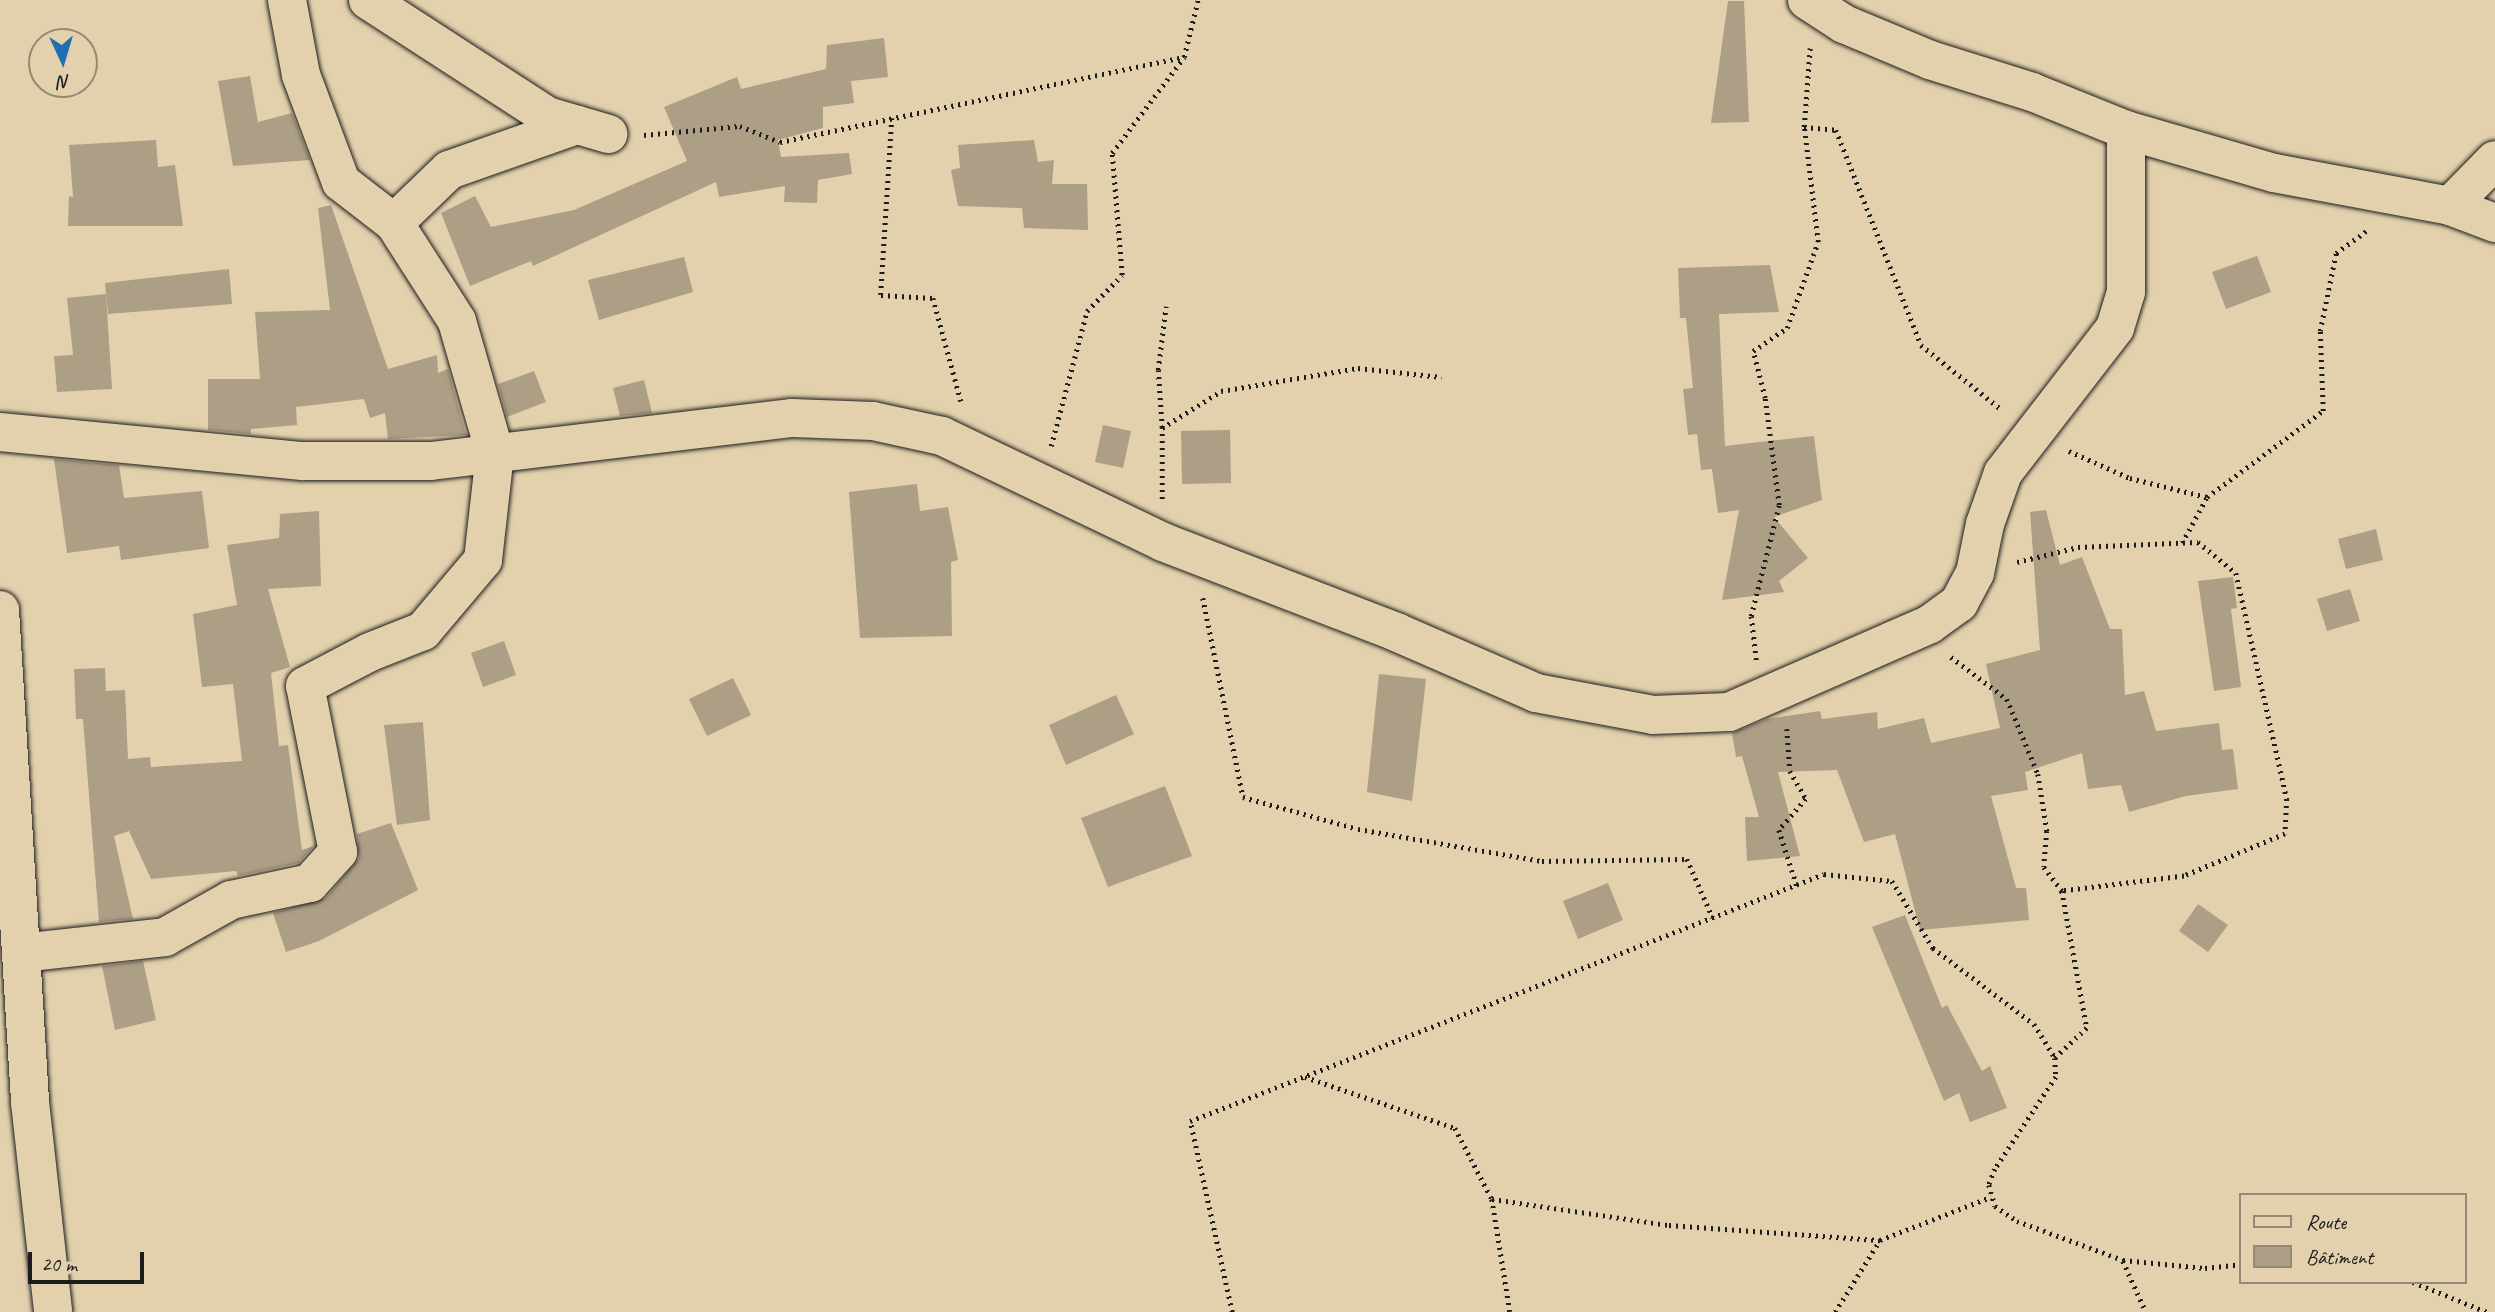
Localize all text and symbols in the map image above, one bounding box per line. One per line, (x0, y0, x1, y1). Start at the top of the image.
north arrow (28, 28, 98, 98)
text: N (58, 70, 71, 94)
legend (2240, 1193, 2467, 1284)
text: Route (2306, 1209, 2346, 1235)
scale bar (32, 1238, 147, 1282)
text: Bâtiment (2306, 1244, 2373, 1270)
text: 20 m (41, 1251, 77, 1277)

